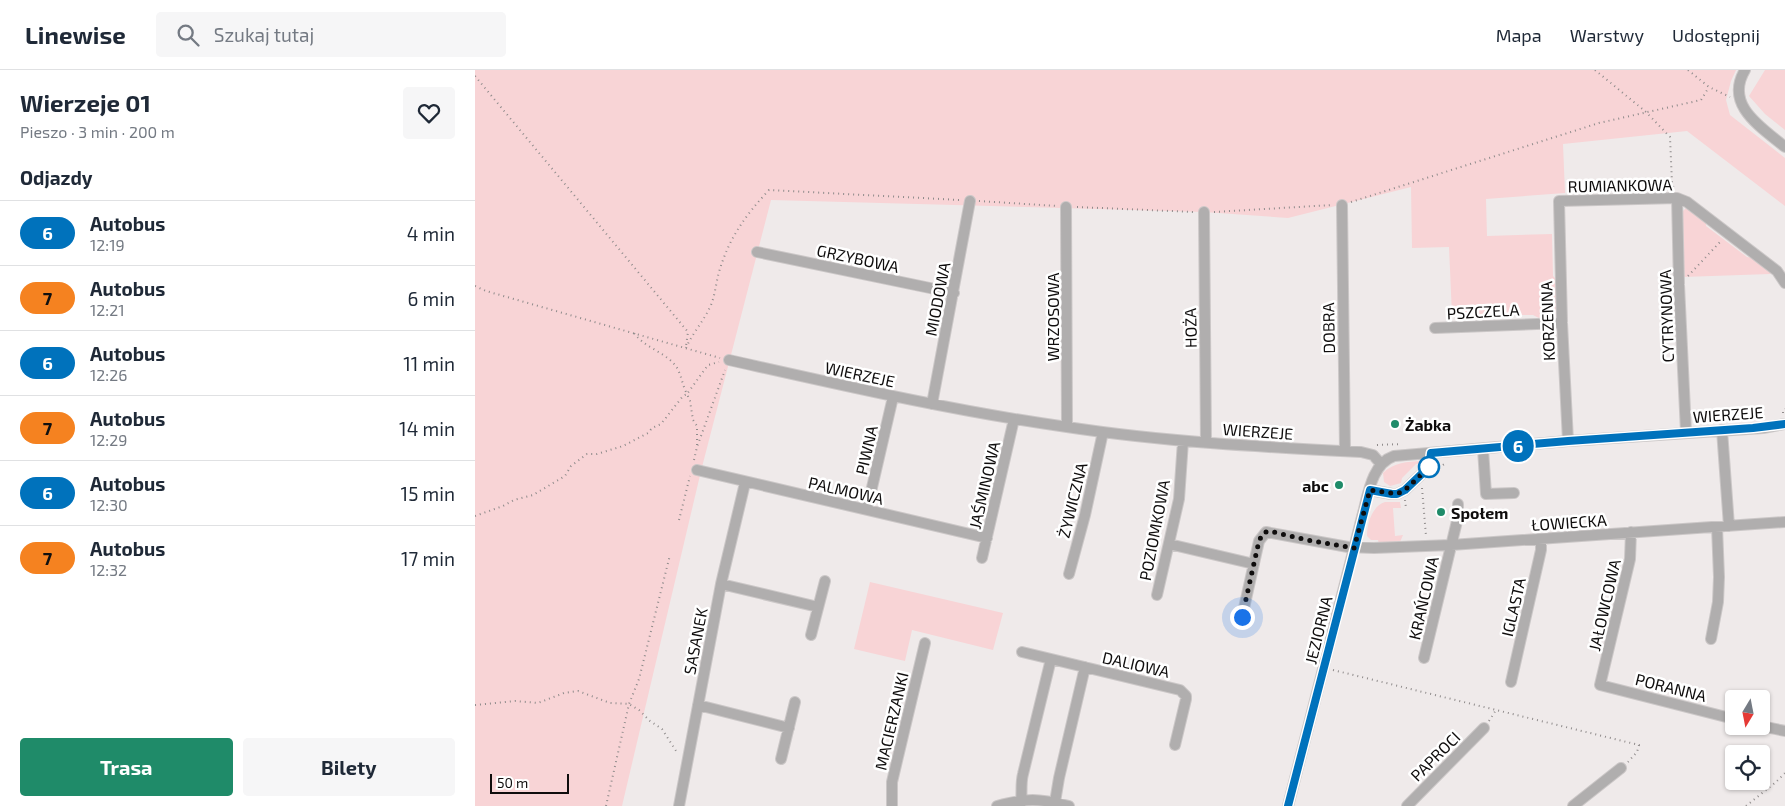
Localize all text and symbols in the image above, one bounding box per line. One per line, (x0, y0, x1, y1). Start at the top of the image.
search box (156, 12, 506, 57)
text: Linewise (25, 20, 126, 49)
icon: search (174, 21, 202, 49)
text: Szukaj tutaj (214, 23, 314, 46)
text: Mapa (1496, 24, 1542, 46)
text: Warstwy (1570, 24, 1644, 46)
text: Udostępnij (1672, 24, 1760, 46)
button: heart (403, 87, 455, 139)
text: Wierzeje 01 (20, 88, 151, 117)
text: Pieszo · 3 min · 200 m (20, 122, 175, 141)
text: Odjazdy (20, 166, 93, 189)
street label: RUMIANKOWA (1568, 175, 1672, 195)
text: Autobus (90, 212, 165, 235)
text: 6 (42, 222, 53, 244)
text: 4 min (407, 222, 455, 245)
text: 12:19 (90, 235, 125, 254)
street label: GRZYBOWA (815, 240, 901, 276)
street label: MIODOWA (921, 260, 953, 338)
street label: CYTRYNOWA (1655, 269, 1677, 363)
street label: WRZOSOWA (1043, 272, 1062, 362)
text: Autobus (90, 277, 165, 300)
street label: KORZENNA (1536, 281, 1558, 361)
text: 7 (43, 287, 52, 309)
text: 6 min (407, 287, 455, 310)
text: 12:21 (90, 300, 125, 319)
street label: PSZCZELA (1446, 300, 1520, 322)
street label: DOBRA (1318, 302, 1338, 354)
street label: HOŻA (1180, 308, 1200, 348)
text: Autobus (90, 342, 165, 365)
text: 6 (42, 352, 53, 374)
text: 11 min (403, 352, 455, 375)
street label: WIERZEJE (823, 357, 897, 391)
text: 12:26 (90, 365, 127, 384)
street label: WIERZEJE (1692, 402, 1764, 426)
text: Autobus (90, 407, 165, 430)
place label: Żabka (1405, 415, 1451, 434)
text: 7 (43, 417, 52, 439)
text: 14 min (399, 417, 455, 440)
marker: Żabka (1389, 418, 1401, 430)
street label: WIERZEJE (1222, 419, 1294, 443)
street label: PIWNA (851, 423, 881, 477)
text: 12:29 (90, 430, 127, 449)
line badge: 6 (1502, 430, 1534, 462)
text: 6 (1513, 435, 1523, 457)
street label: JAŚMINOWA (965, 439, 1003, 531)
unlabelled marker (1418, 456, 1440, 478)
street label: ŻYWICZNA (1053, 460, 1091, 540)
text: Autobus (90, 472, 165, 495)
street label: PALMOWA (807, 472, 885, 508)
place label: abc (1302, 476, 1329, 495)
street label: POZIOMKOWA (1135, 478, 1173, 582)
marker: abc (1333, 479, 1345, 491)
text: 6 (42, 482, 53, 504)
text: 15 min (401, 482, 455, 505)
text: 12:30 (90, 495, 128, 514)
place label: Społem (1451, 503, 1508, 522)
marker: Społem (1435, 506, 1447, 518)
street label: ŁOWIECKA (1531, 510, 1607, 534)
text: Autobus (90, 537, 165, 560)
text: 7 (43, 547, 52, 569)
text: 17 min (401, 547, 455, 570)
street label: KRAŃCOWA (1404, 554, 1442, 642)
street label: JAŁOWCOWA (1584, 557, 1624, 653)
text: 12:32 (90, 560, 127, 579)
street label: IGLASTA (1497, 576, 1529, 638)
street label: JEZIORNA (1300, 594, 1336, 666)
your location (1230, 605, 1255, 630)
street label: SASANEK (679, 606, 711, 676)
street label: DALIOWA (1101, 647, 1171, 681)
street label: PORANNA (1634, 669, 1709, 705)
street label: MACIERZANKI (870, 670, 912, 772)
north arrow (1725, 690, 1770, 735)
map controls (1725, 690, 1770, 790)
street label: PAPROCI (1406, 727, 1464, 785)
button: Trasa (20, 738, 233, 796)
button: Bilety (243, 738, 455, 796)
button: locate (1725, 745, 1770, 790)
scale bar (490, 771, 569, 794)
text: 50 m (497, 774, 528, 791)

